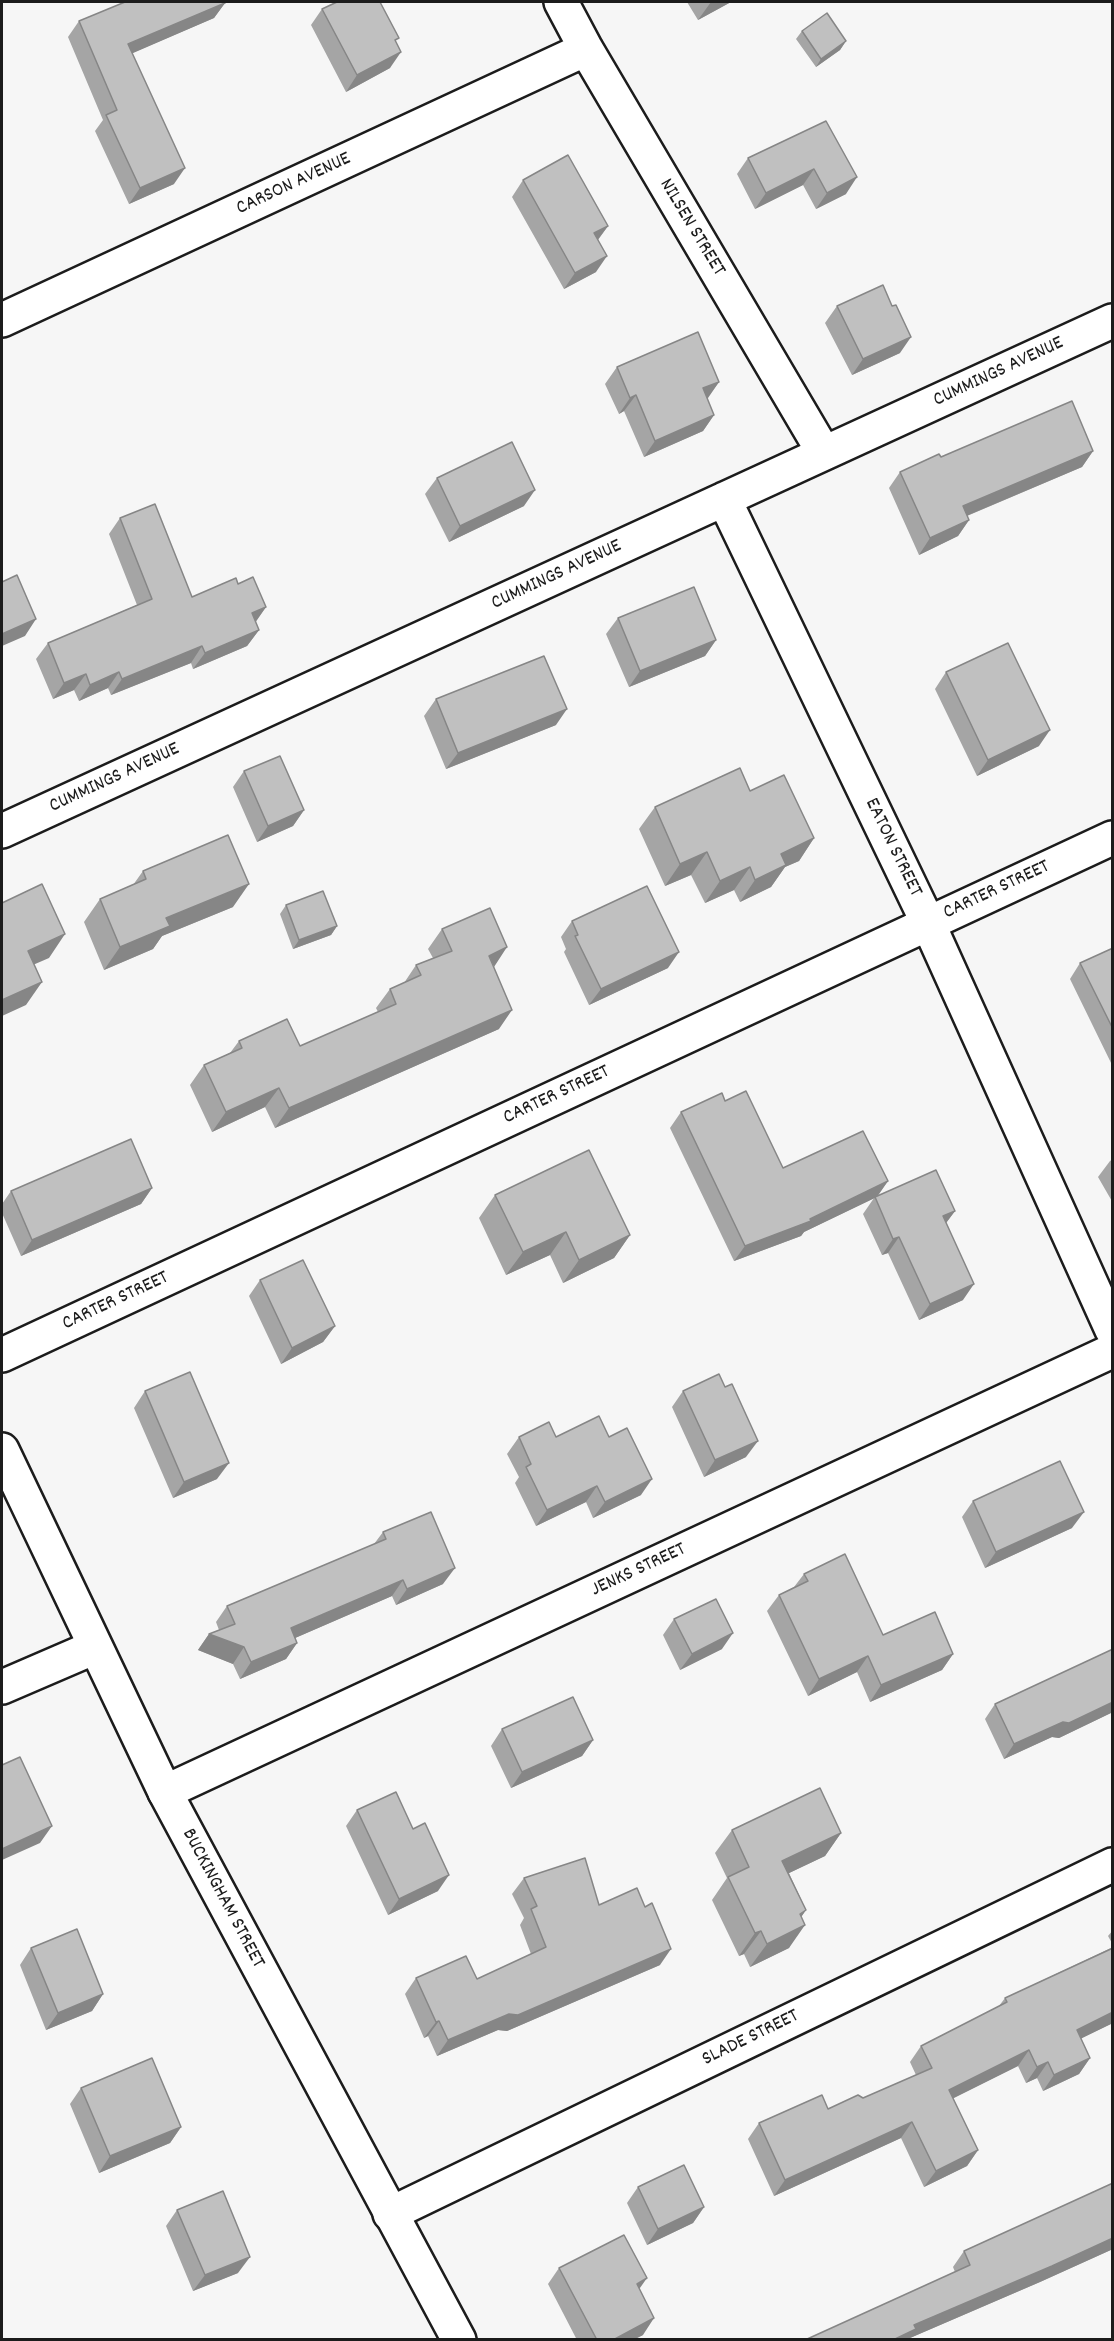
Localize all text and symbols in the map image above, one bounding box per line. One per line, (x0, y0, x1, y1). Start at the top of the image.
street label: CARSON AVENUE (233, 148, 355, 222)
street label: NILSEN STREET (653, 175, 729, 281)
street label: CUMMINGS AVENUE (930, 332, 1068, 414)
street label: CUMMINGS AVENUE (488, 535, 626, 617)
street label: CUMMINGS AVENUE (46, 738, 184, 820)
street label: EATON STREET (858, 795, 926, 901)
street label: CARTER STREET (940, 856, 1054, 926)
street label: CARTER STREET (500, 1061, 614, 1131)
street label: CARTER STREET (59, 1267, 173, 1337)
street label: JENKS STREET (588, 1539, 690, 1603)
street label: BUCKINGHAM STREET (175, 1825, 269, 1973)
street label: SLADE STREET (699, 2005, 803, 2073)

